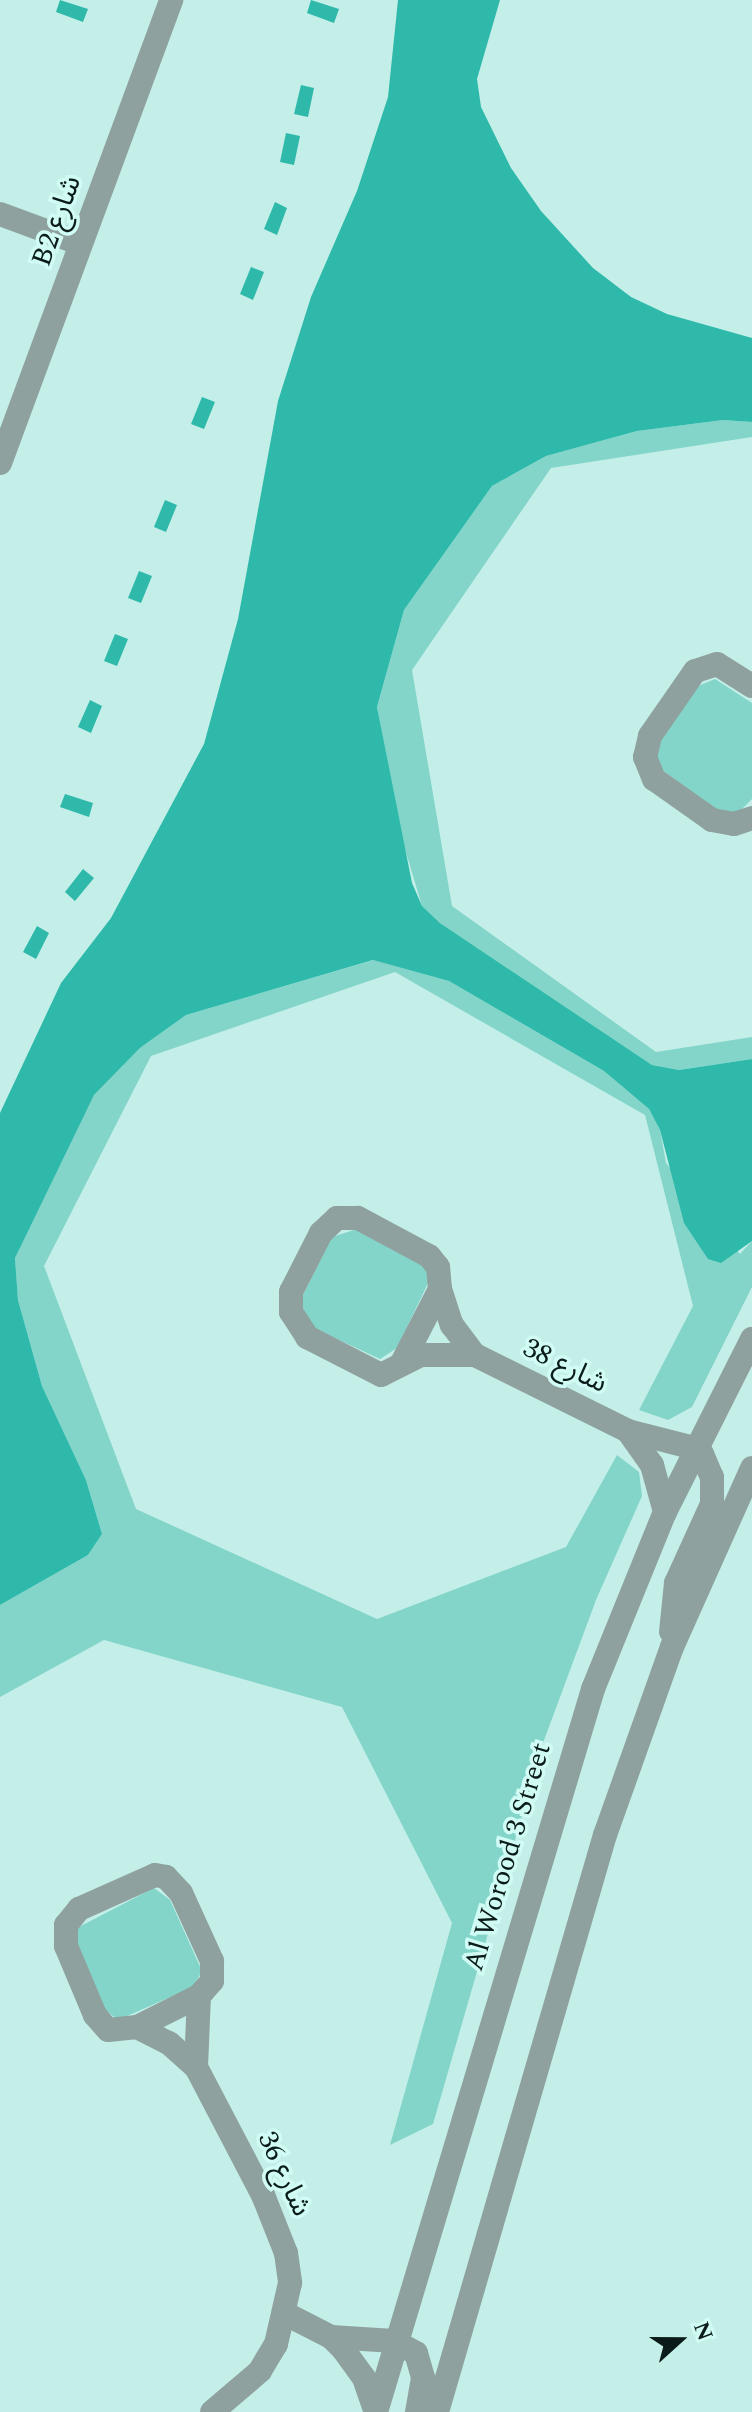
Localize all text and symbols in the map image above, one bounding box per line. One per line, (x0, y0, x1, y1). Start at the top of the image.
street label: B2 شارع (25, 171, 89, 271)
street label: شارع 38 (517, 1331, 613, 1401)
street label: Al Worood 3 Street (457, 1739, 559, 1975)
street label: شارع 36 (250, 2126, 318, 2222)
north arrow (640, 2300, 720, 2380)
text: N (684, 2317, 721, 2346)

